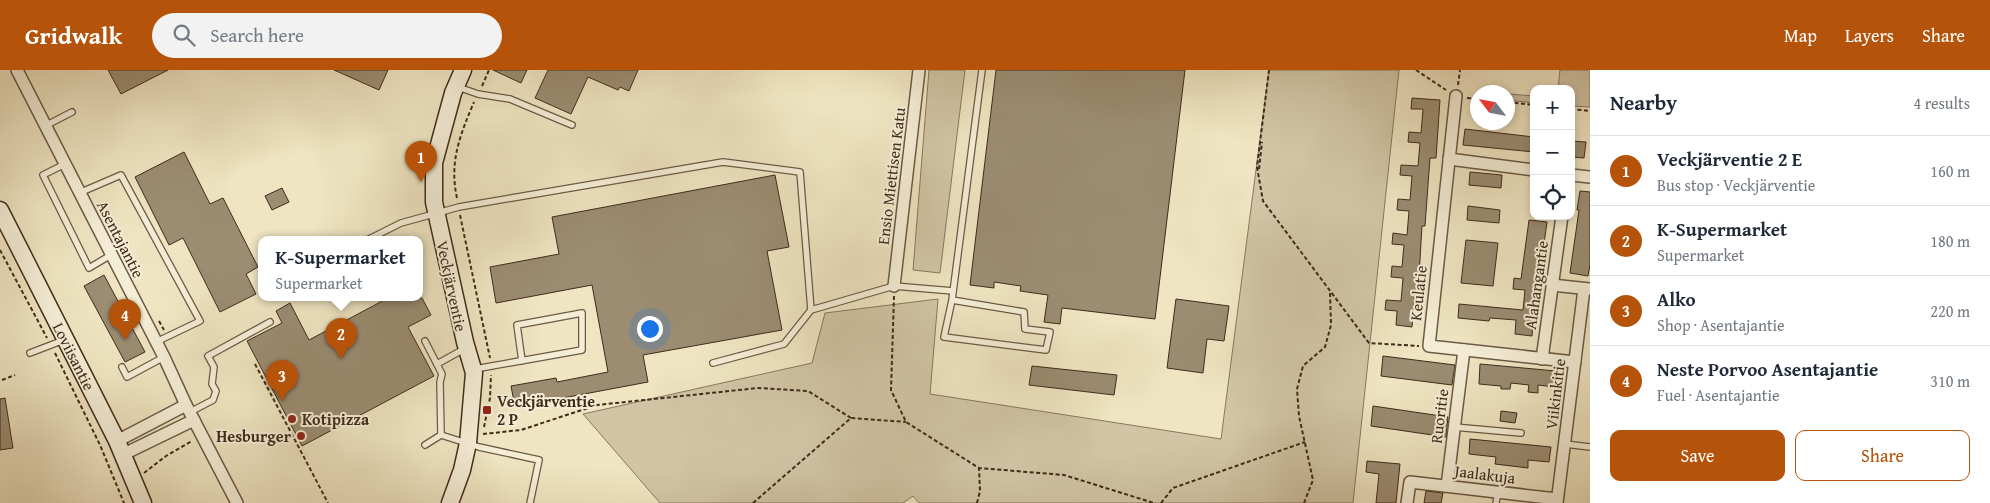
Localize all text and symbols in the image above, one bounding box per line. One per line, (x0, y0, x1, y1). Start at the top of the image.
search box (152, 13, 502, 58)
text: Gridwalk (25, 18, 122, 53)
icon: search (170, 21, 198, 49)
text: Search here (210, 21, 304, 49)
text: Map (1784, 22, 1817, 49)
text: Layers (1845, 22, 1894, 49)
text: Share (1922, 22, 1965, 49)
north arrow (1470, 85, 1515, 130)
map controls (1530, 85, 1575, 220)
button: + (1530, 85, 1575, 130)
text: Nearby (1610, 87, 1677, 118)
text: 4 results (1913, 91, 1970, 115)
street label: Ensio Miettisen Katu (871, 106, 911, 246)
button: − (1530, 130, 1575, 175)
pin: 1 (405, 141, 437, 182)
text: Veckjärventie 2 E (1657, 145, 1802, 173)
text: 1 (1622, 159, 1630, 183)
text: 160 m (1930, 159, 1970, 183)
text: Bus stop · Veckjärventie (1657, 173, 1815, 197)
button: locate (1530, 175, 1575, 220)
street label: Asentajantie (91, 196, 151, 282)
text: K-Supermarket (1657, 215, 1787, 243)
text: 2 (1622, 229, 1630, 253)
text: 180 m (1930, 229, 1970, 253)
popup (258, 236, 423, 301)
street label: Veckjärventie (431, 238, 473, 334)
street label: Alahangantie (1518, 239, 1554, 331)
text: K-Supermarket (275, 243, 406, 271)
text: Supermarket (1657, 243, 1744, 267)
street label: Keulatie (1403, 264, 1433, 322)
text: Supermarket (275, 271, 363, 295)
text: Alko (1657, 285, 1696, 313)
pin: 4 (109, 299, 141, 340)
text: 3 (1622, 299, 1630, 323)
text: 220 m (1930, 299, 1970, 323)
text: Shop · Asentajantie (1657, 313, 1785, 337)
your location (637, 316, 663, 342)
street label: Loviisantie (47, 318, 101, 394)
pin: 2 (325, 318, 357, 359)
text: Neste Porvoo Asentajantie (1657, 355, 1878, 383)
street label: Viikinkitie (1539, 357, 1571, 431)
pin: 3 (266, 360, 298, 401)
text: 4 (1622, 369, 1630, 393)
text: 310 m (1930, 369, 1970, 393)
text: Fuel · Asentajantie (1657, 383, 1779, 407)
street label: Ruoritie (1424, 387, 1454, 445)
place label: Veckjärventie 2 P (497, 389, 595, 431)
marker: Veckjärventie 2 P (481, 404, 493, 416)
place label: Kotipizza (302, 407, 370, 431)
marker: Kotipizza (286, 413, 298, 425)
place label: Hesburger (216, 424, 292, 448)
marker: Hesburger (295, 430, 307, 442)
button: Save (1610, 430, 1785, 481)
button: Share (1795, 430, 1970, 481)
street label: Jaalakuja (1451, 458, 1517, 490)

